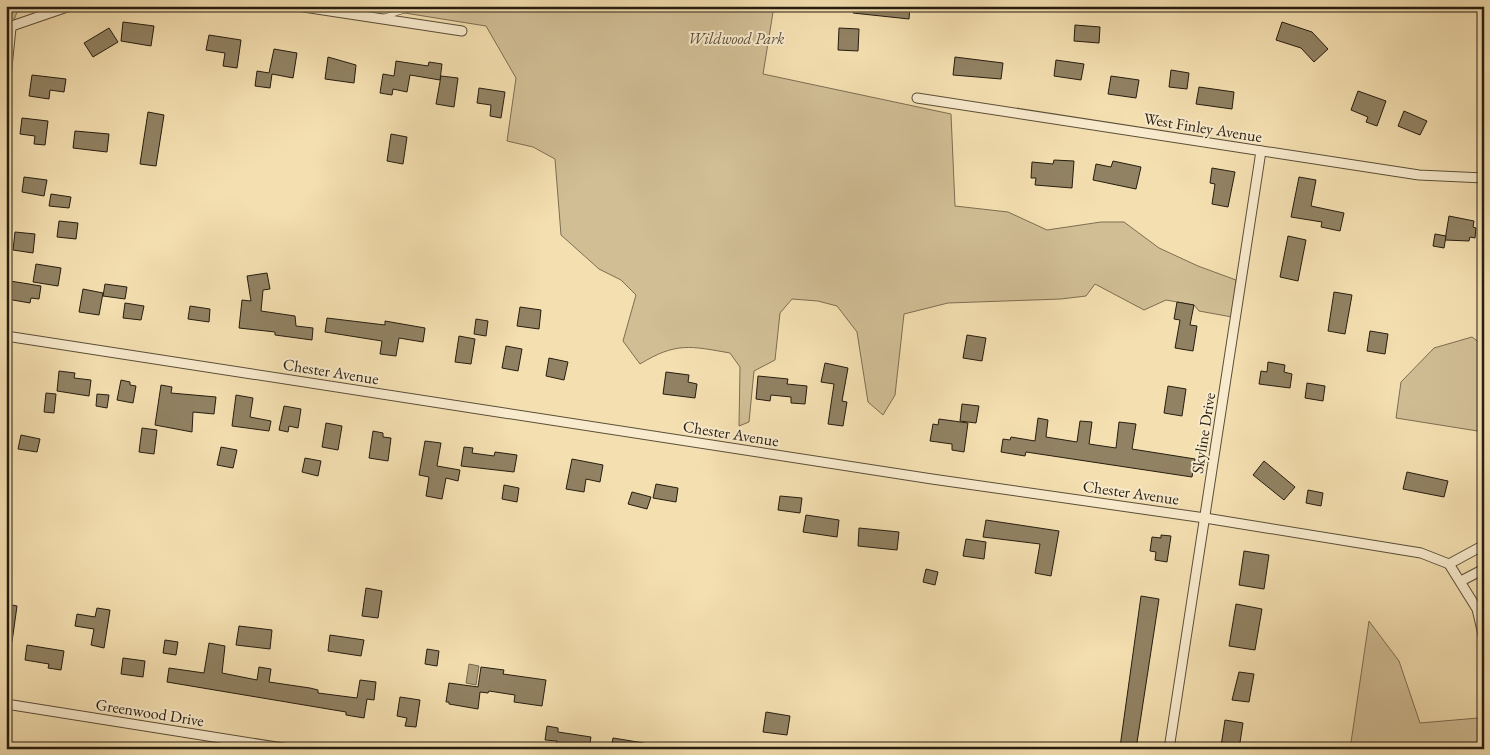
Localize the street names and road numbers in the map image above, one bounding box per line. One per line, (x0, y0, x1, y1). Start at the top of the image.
street label: West Finley Avenue (1142, 108, 1264, 147)
street label: Chester Avenue (281, 354, 380, 389)
street label: Skyline Drive (1187, 391, 1220, 475)
street label: Chester Avenue (681, 416, 780, 451)
street label: Chester Avenue (1082, 475, 1180, 510)
street label: Greenwood Drive (94, 694, 206, 731)

